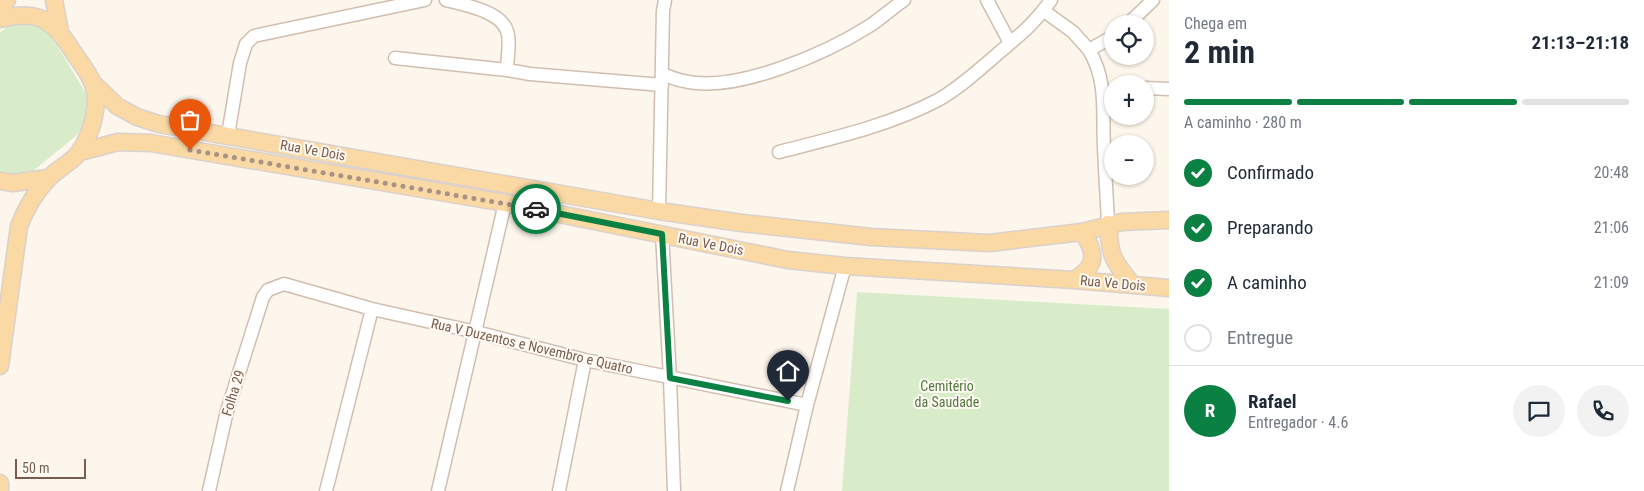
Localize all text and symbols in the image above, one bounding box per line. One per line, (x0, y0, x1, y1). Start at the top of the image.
text: Chega em (1184, 14, 1247, 33)
map controls (1104, 15, 1154, 185)
button: locate (1104, 15, 1154, 65)
text: 21:13–21:18 (1531, 31, 1629, 54)
text: 2 min (1184, 33, 1255, 71)
button: + (1104, 75, 1154, 125)
pin (169, 99, 211, 150)
icon: bag (176, 106, 204, 134)
text: A caminho · 280 m (1184, 113, 1302, 132)
button: − (1104, 135, 1154, 185)
street label: Rua Ve Dois (279, 136, 347, 164)
icon: check (1184, 159, 1212, 187)
text: Confirmado (1227, 161, 1314, 184)
text: 20:48 (1594, 163, 1629, 182)
courier (511, 184, 561, 234)
icon: car (522, 195, 550, 223)
icon: check (1184, 214, 1212, 242)
text: Preparando (1227, 216, 1313, 239)
text: 21:06 (1594, 218, 1629, 237)
street label: Rua Ve Dois (677, 230, 745, 258)
icon: check (1184, 269, 1212, 297)
text: A caminho (1227, 271, 1307, 294)
street label: Rua Ve Dois (1079, 272, 1147, 294)
text: 21:09 (1594, 273, 1629, 292)
street label: Rua V Duzentos e Novembro e Quatro (430, 315, 634, 377)
text: Entregue (1227, 326, 1293, 349)
pin (767, 350, 809, 401)
icon: home (774, 357, 802, 385)
street label: Folha 29 (218, 368, 248, 418)
park label: Cemitério da Saudade (915, 378, 980, 410)
button: chat (1513, 385, 1565, 437)
button: phone (1577, 385, 1629, 437)
text: Rafael (1248, 390, 1297, 413)
text: R (1205, 399, 1215, 422)
text: Entregador · 4.6 (1248, 413, 1348, 432)
scale bar (15, 456, 86, 479)
text: 50 m (22, 460, 50, 476)

